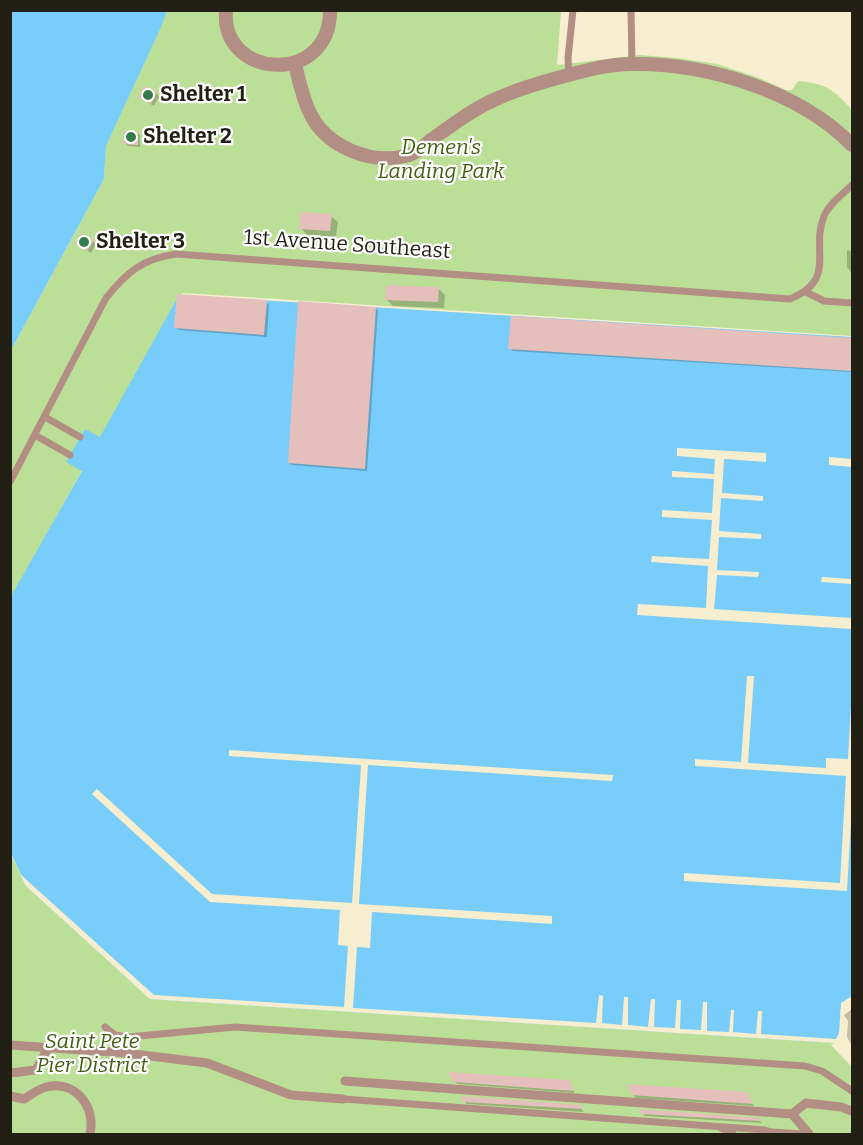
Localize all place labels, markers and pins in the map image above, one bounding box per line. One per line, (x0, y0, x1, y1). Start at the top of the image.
place label: Shelter 1 (160, 82, 246, 108)
marker: Shelter 1 (141, 88, 155, 102)
place label: Shelter 2 (143, 124, 232, 150)
marker: Shelter 2 (124, 130, 138, 144)
place label: Shelter 3 (96, 229, 185, 255)
marker: Shelter 3 (77, 235, 91, 249)

